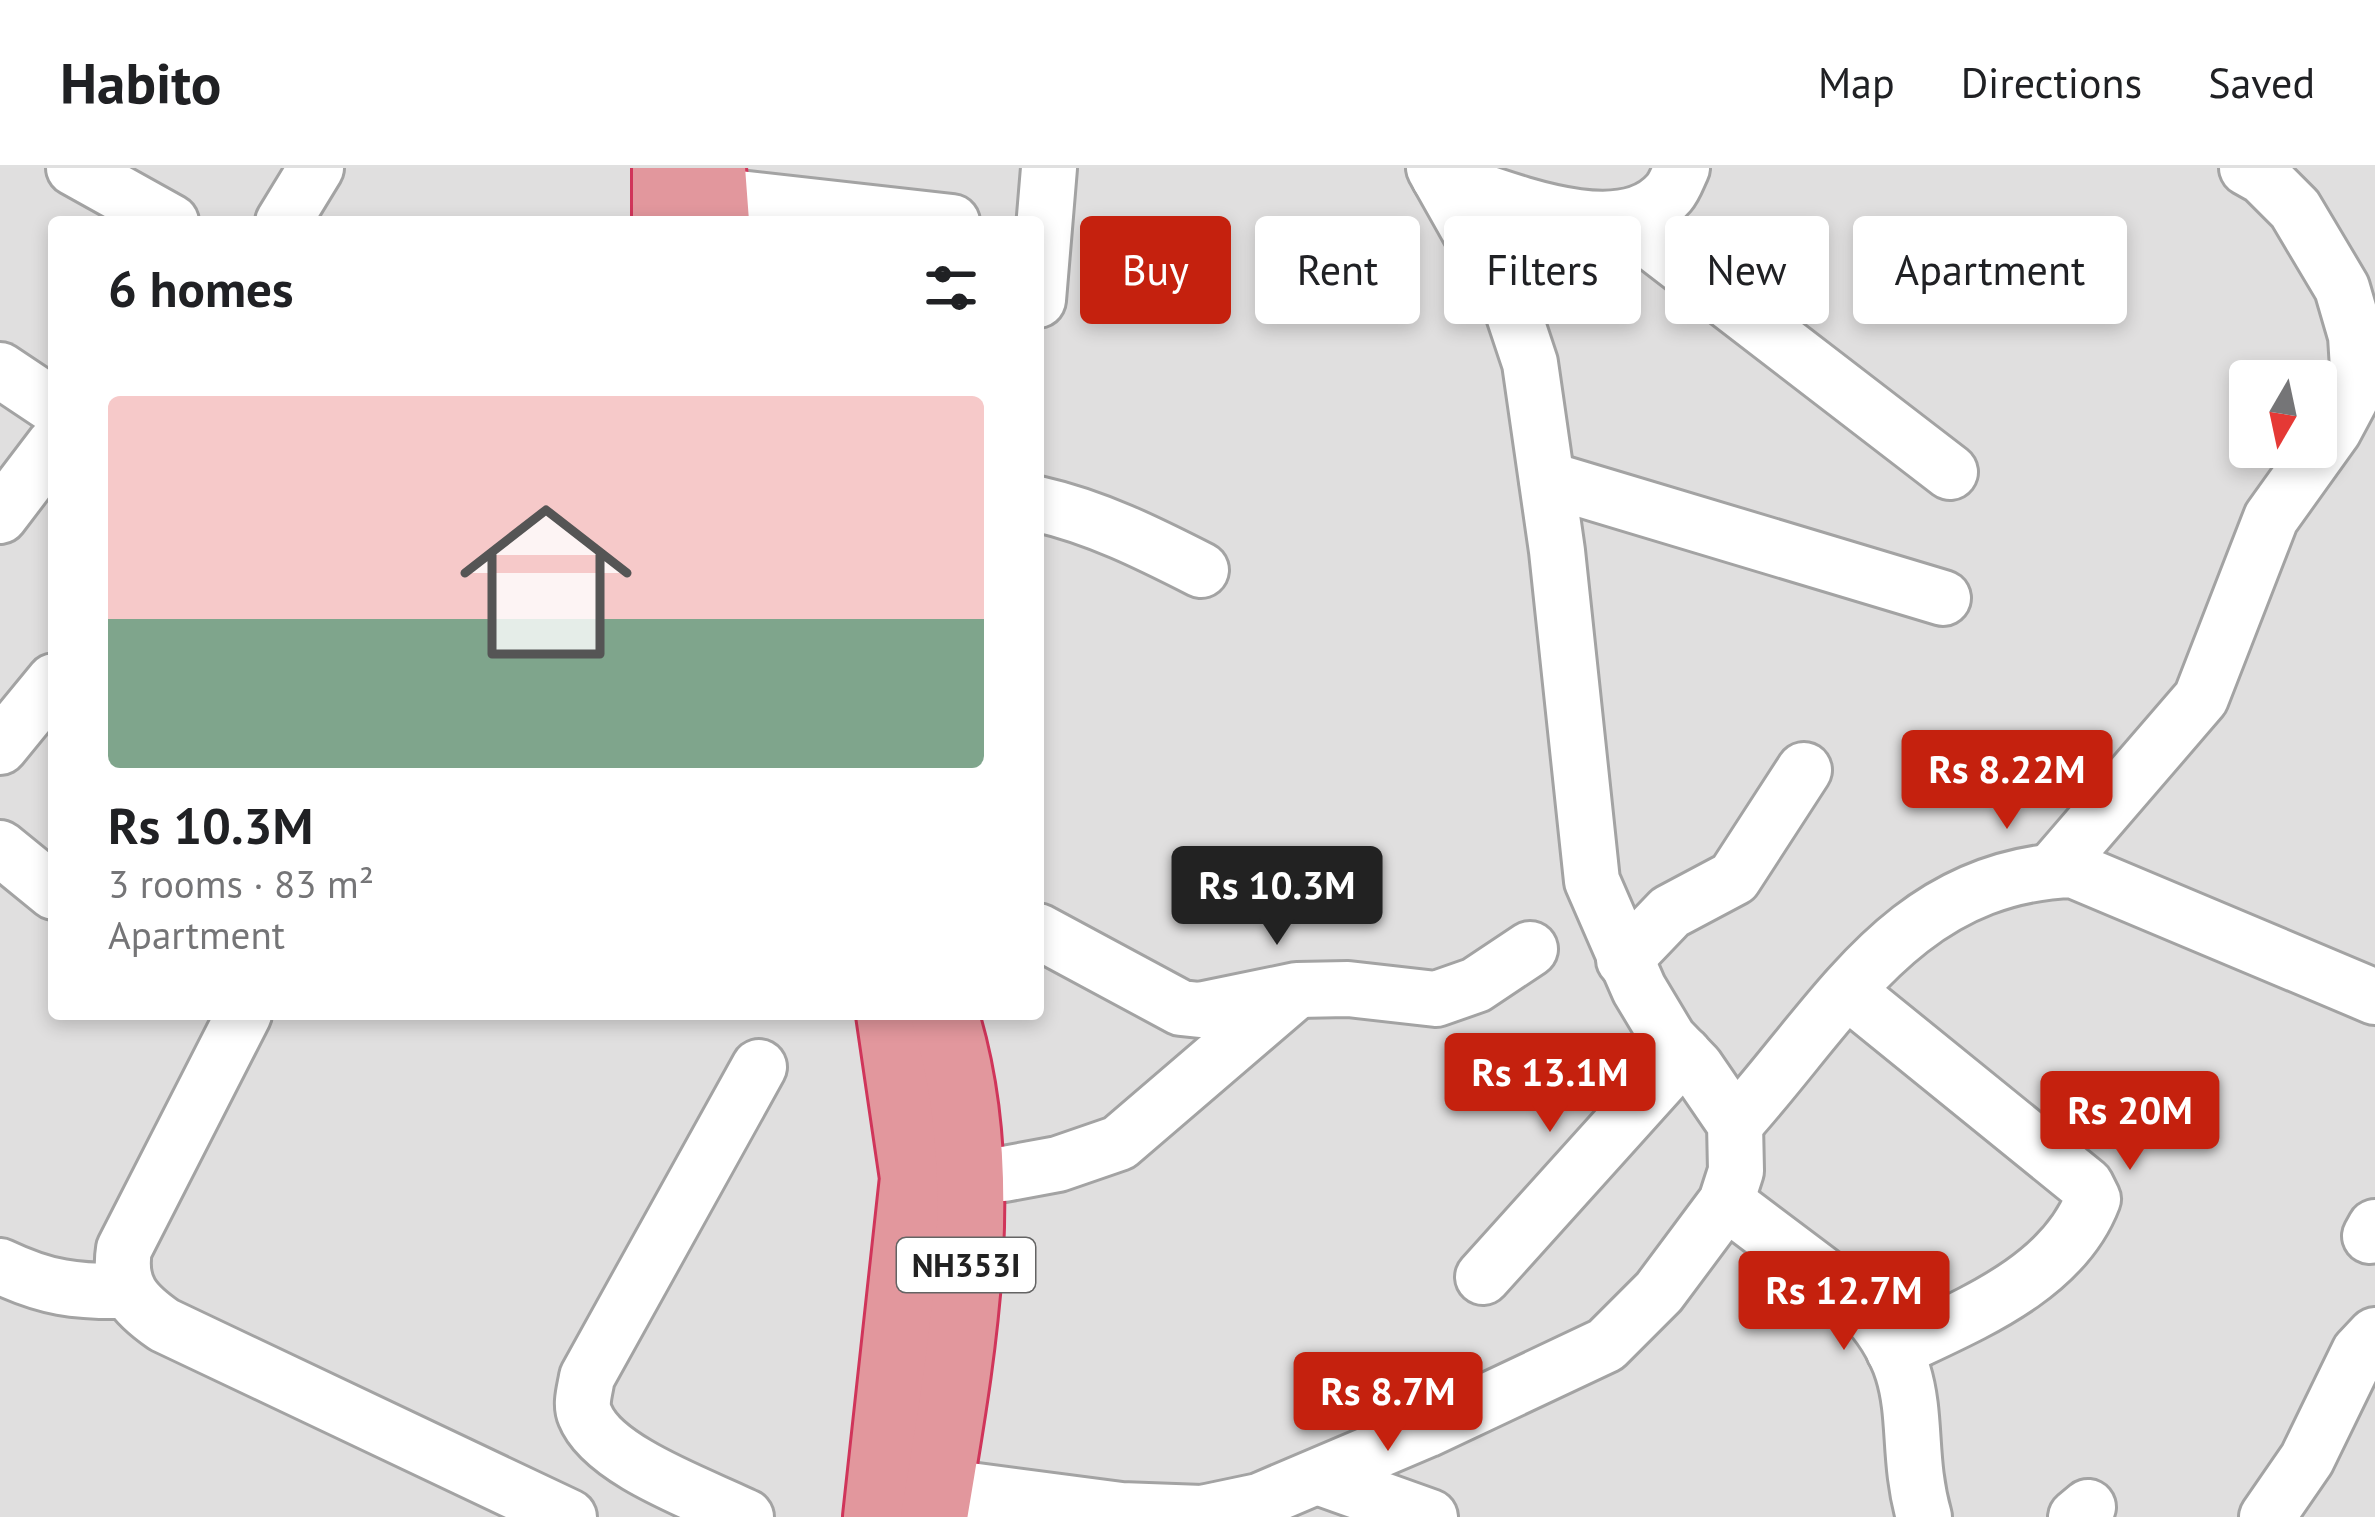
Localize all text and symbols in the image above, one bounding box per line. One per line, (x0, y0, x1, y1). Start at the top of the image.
text: Habito (60, 46, 221, 120)
text: Map (1818, 55, 1895, 110)
text: Directions (1961, 55, 2142, 110)
text: Saved (2208, 55, 2315, 110)
chip: Buy (1080, 216, 1231, 324)
chip: Rent (1255, 216, 1420, 324)
chip: Filters (1444, 216, 1641, 324)
chip: New (1665, 216, 1829, 324)
chip: Apartment (1853, 216, 2127, 324)
text: 6 homes (108, 255, 294, 321)
icon: filters (918, 255, 984, 321)
north arrow (2229, 360, 2337, 468)
map controls (2229, 360, 2337, 468)
icon: home (438, 474, 654, 690)
pin: Rs 8.22M (1883, 730, 2131, 832)
text: Rs 8.22M (1929, 743, 2085, 794)
text: Rs 10.3M (108, 792, 313, 858)
pin: Rs 10.3M (1153, 846, 1401, 948)
text: 3 rooms · 83 m² (108, 858, 374, 909)
text: Rs 10.3M (1199, 859, 1355, 910)
text: Apartment (108, 909, 285, 960)
pin: Rs 13.1M (1426, 1033, 1674, 1135)
text: Rs 13.1M (1472, 1046, 1628, 1097)
pin: Rs 20M (2032, 1071, 2228, 1173)
text: Rs 20M (2067, 1084, 2193, 1135)
road number: NH353I (897, 1238, 1035, 1292)
pin: Rs 12.7M (1720, 1251, 1968, 1353)
text: Rs 12.7M (1766, 1264, 1922, 1315)
pin: Rs 8.7M (1277, 1352, 1499, 1454)
text: Rs 8.7M (1321, 1365, 1455, 1416)

